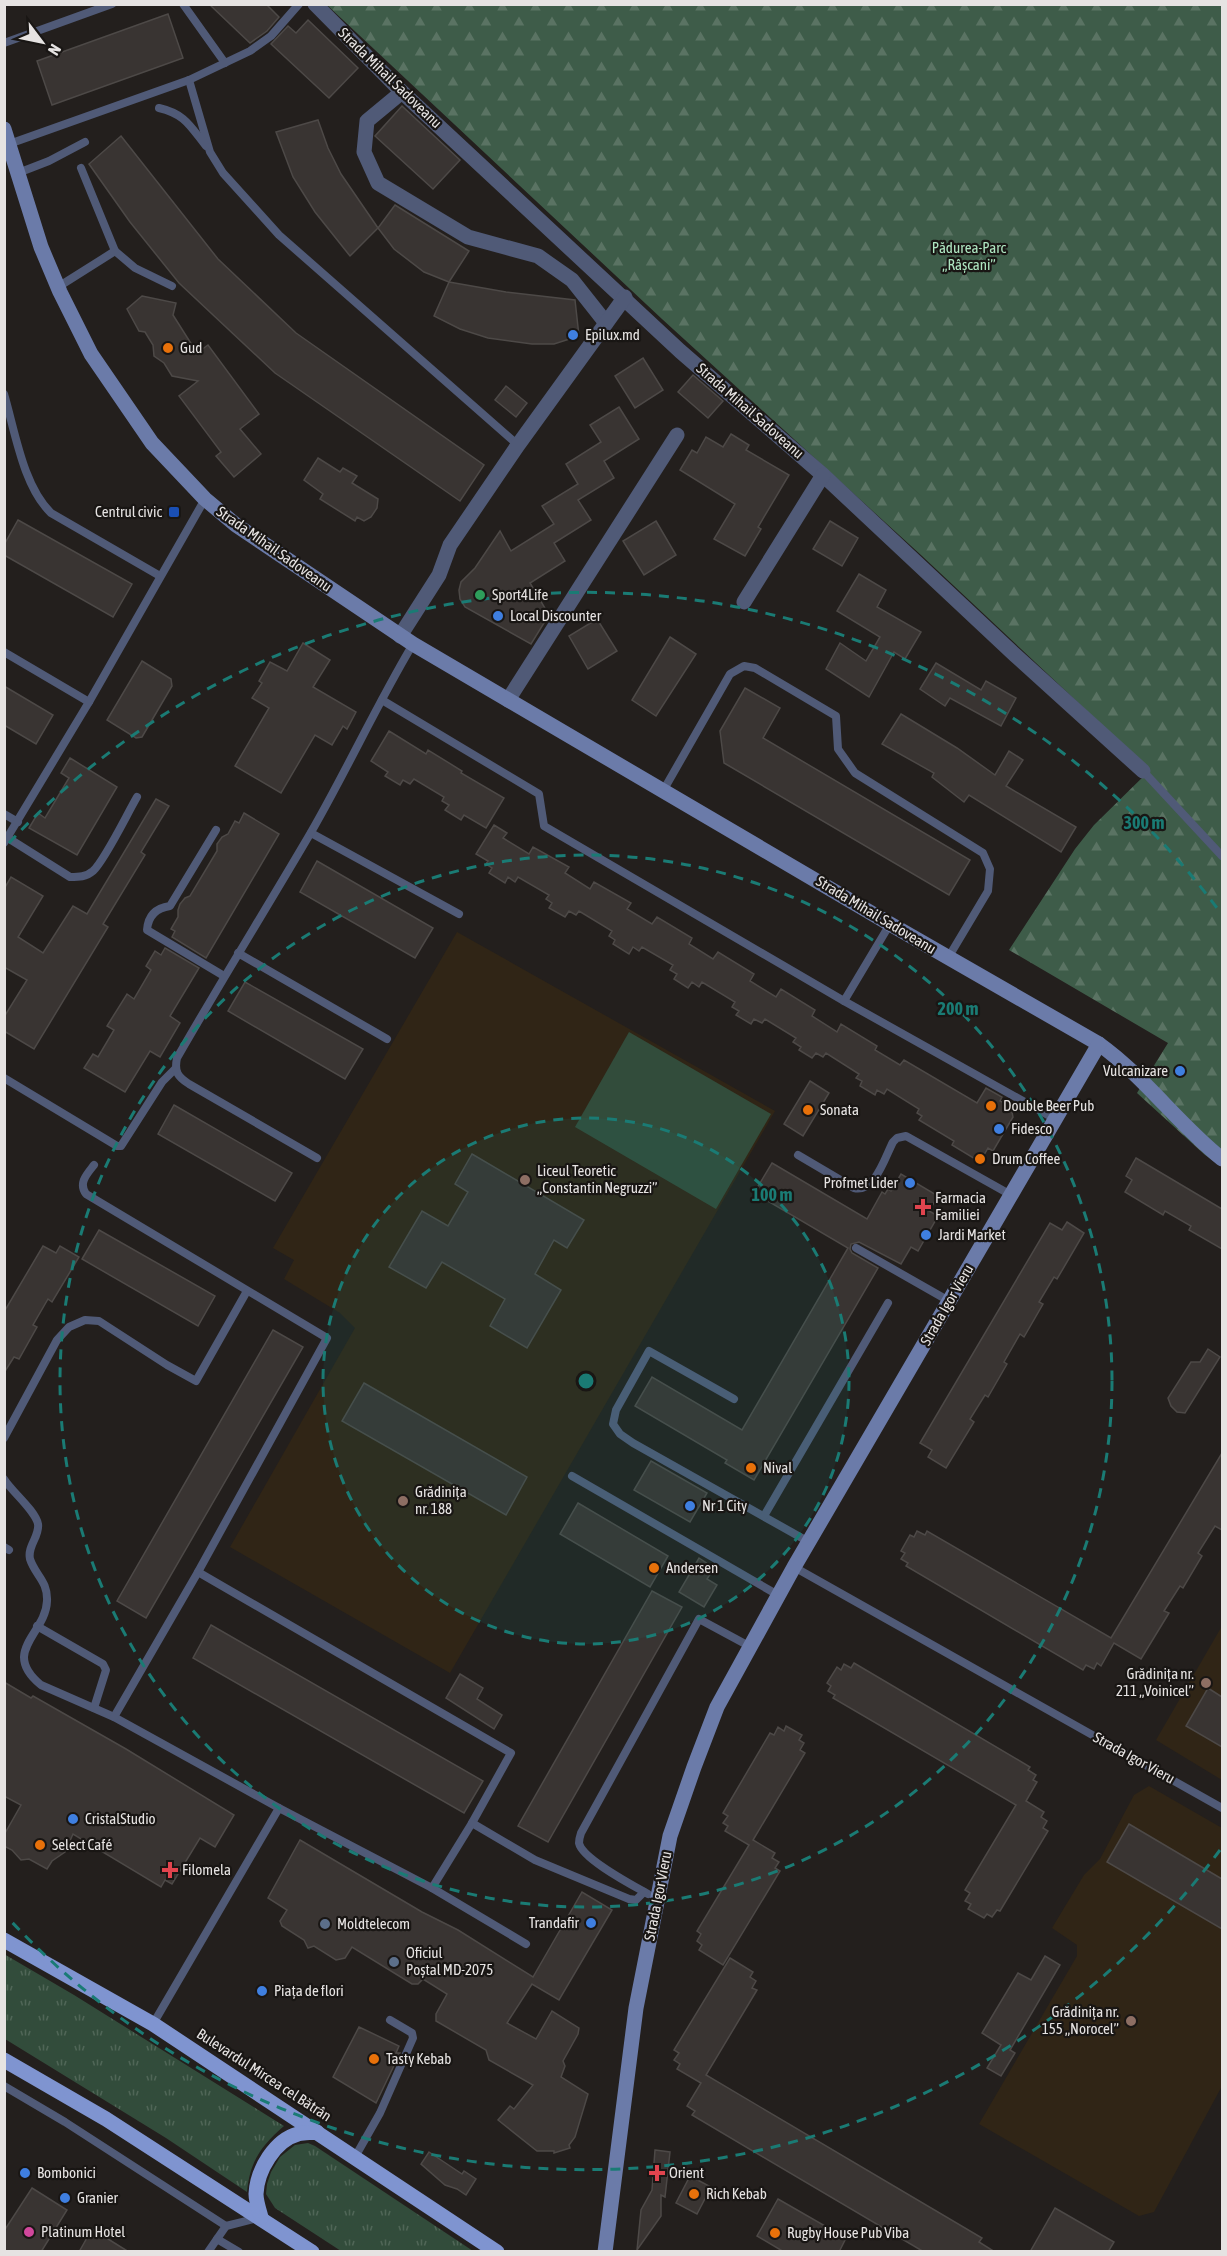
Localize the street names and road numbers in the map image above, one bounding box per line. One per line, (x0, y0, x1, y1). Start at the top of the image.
street label: Strada Mihail Sadoveanu (335, 24, 445, 131)
street label: Strada Mihail Sadoveanu (693, 359, 807, 462)
street label: Strada Mihail Sadoveanu (213, 502, 335, 595)
street label: Strada Mihail Sadoveanu (813, 872, 939, 957)
street label: Strada Igor Vieru (917, 1261, 977, 1348)
street label: Strada Igor Vieru (1090, 1728, 1178, 1787)
street label: Strada Igor Vieru (641, 1850, 675, 1942)
street label: Bulevardul Mircea cel Bătrân (194, 2025, 335, 2125)

